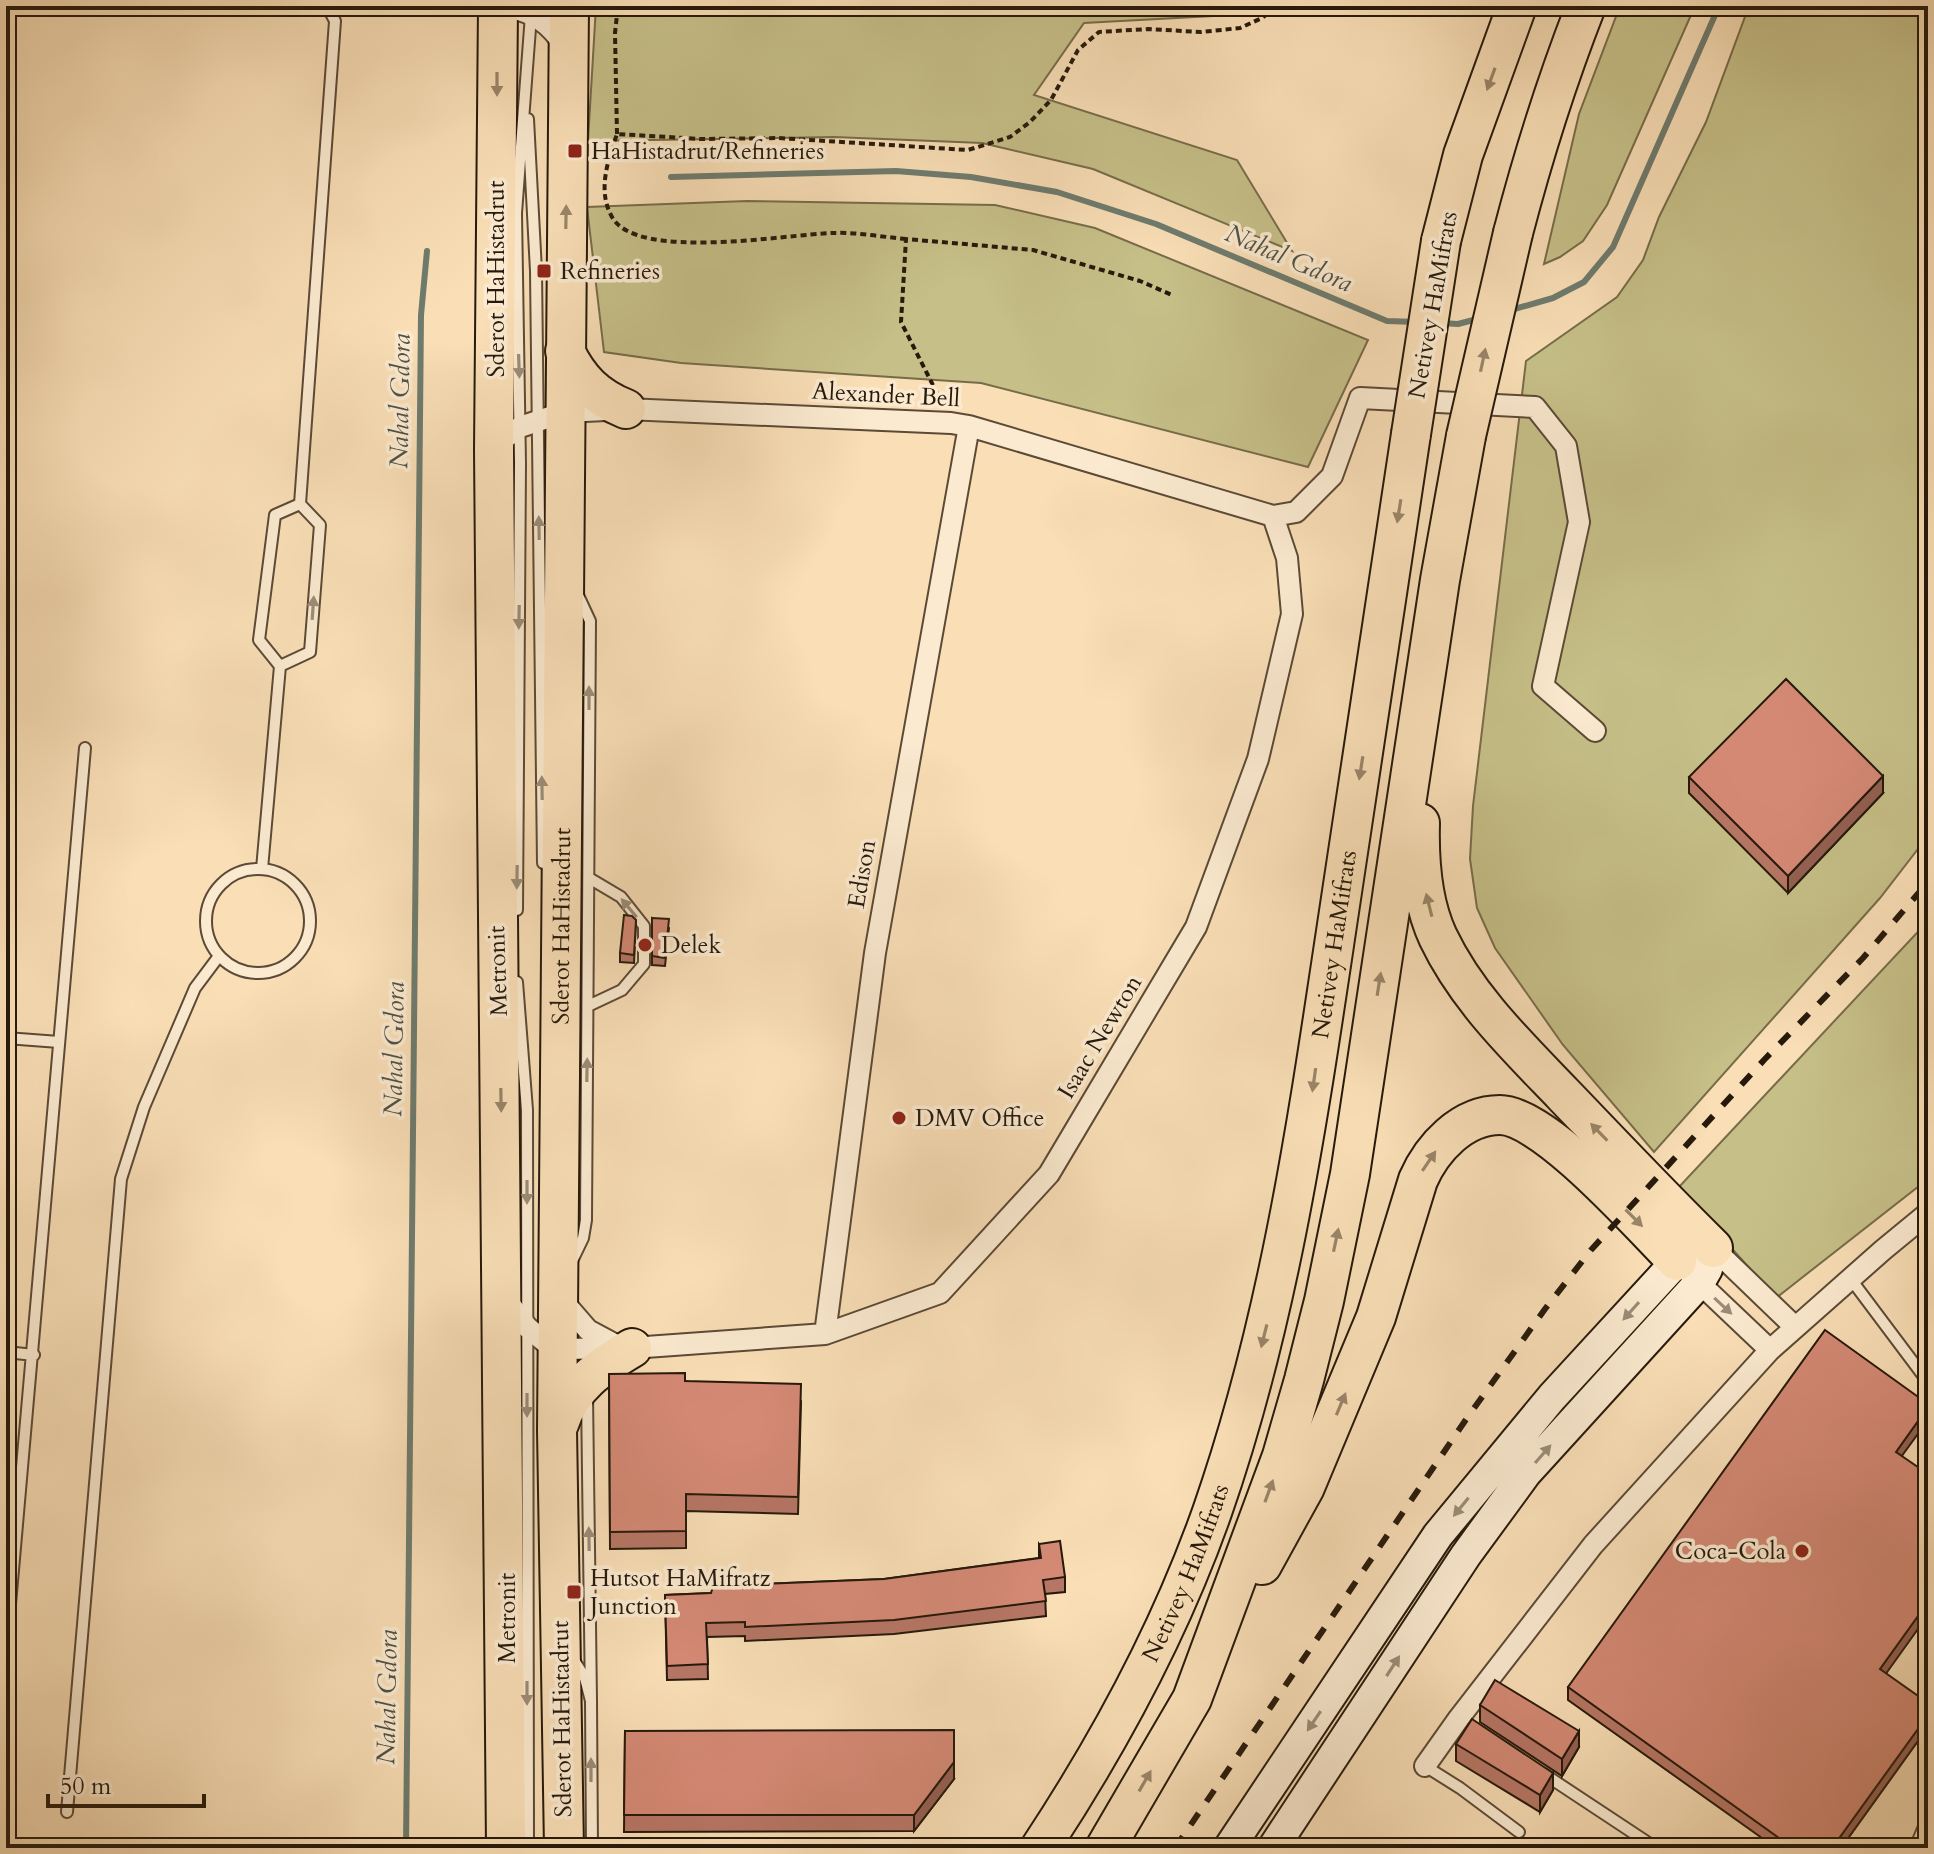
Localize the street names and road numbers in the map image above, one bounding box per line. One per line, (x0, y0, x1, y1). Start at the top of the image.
street label: Sderot HaHistadrut (480, 180, 513, 377)
street label: Netivey HaMifrats (1400, 209, 1466, 401)
street label: Alexander Bell (811, 375, 961, 415)
street label: Sderot HaHistadrut (544, 827, 579, 1025)
street label: Edison (840, 837, 884, 911)
street label: Netivey HaMifrats (1304, 848, 1365, 1041)
street label: Metronit (480, 925, 516, 1017)
street label: Isaac Newton (1050, 969, 1150, 1105)
street label: Netivey HaMifrats (1134, 1480, 1237, 1667)
street label: Metronit (491, 1572, 524, 1663)
street label: Sderot HaHistadrut (544, 1620, 580, 1818)

